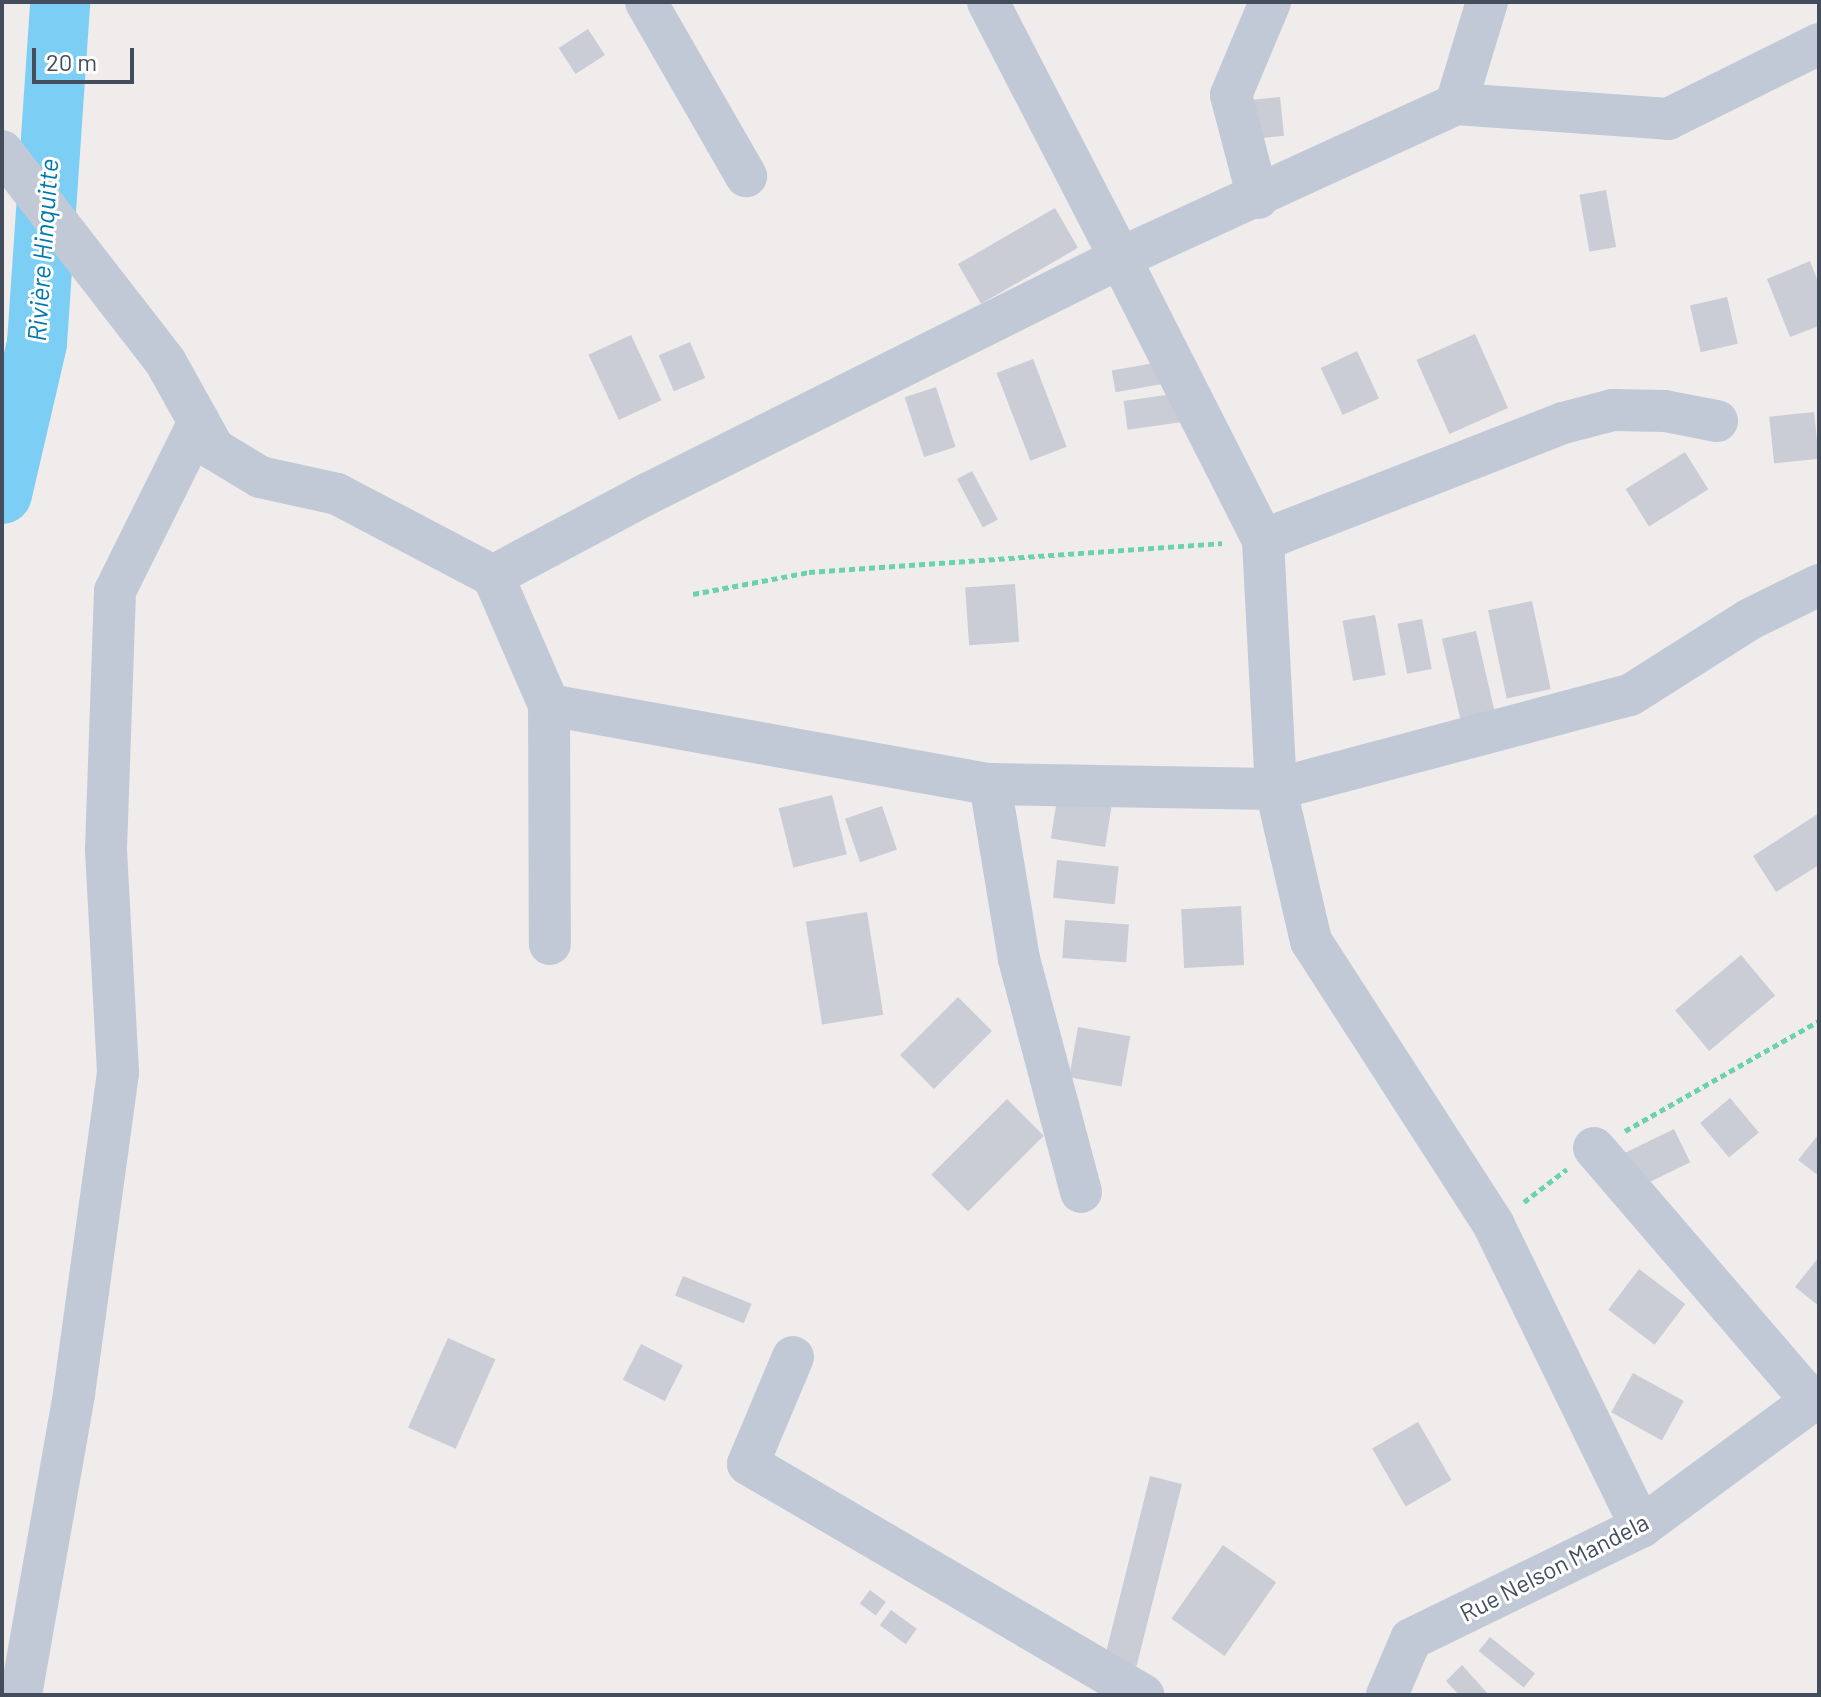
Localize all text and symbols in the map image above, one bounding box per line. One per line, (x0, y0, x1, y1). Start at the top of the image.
scale bar (36, 32, 138, 82)
text: 20 m (46, 47, 97, 76)
water label: Rivière Hinquitte (20, 158, 64, 342)
street label: Rue Nelson Mandela (1455, 1507, 1653, 1627)

